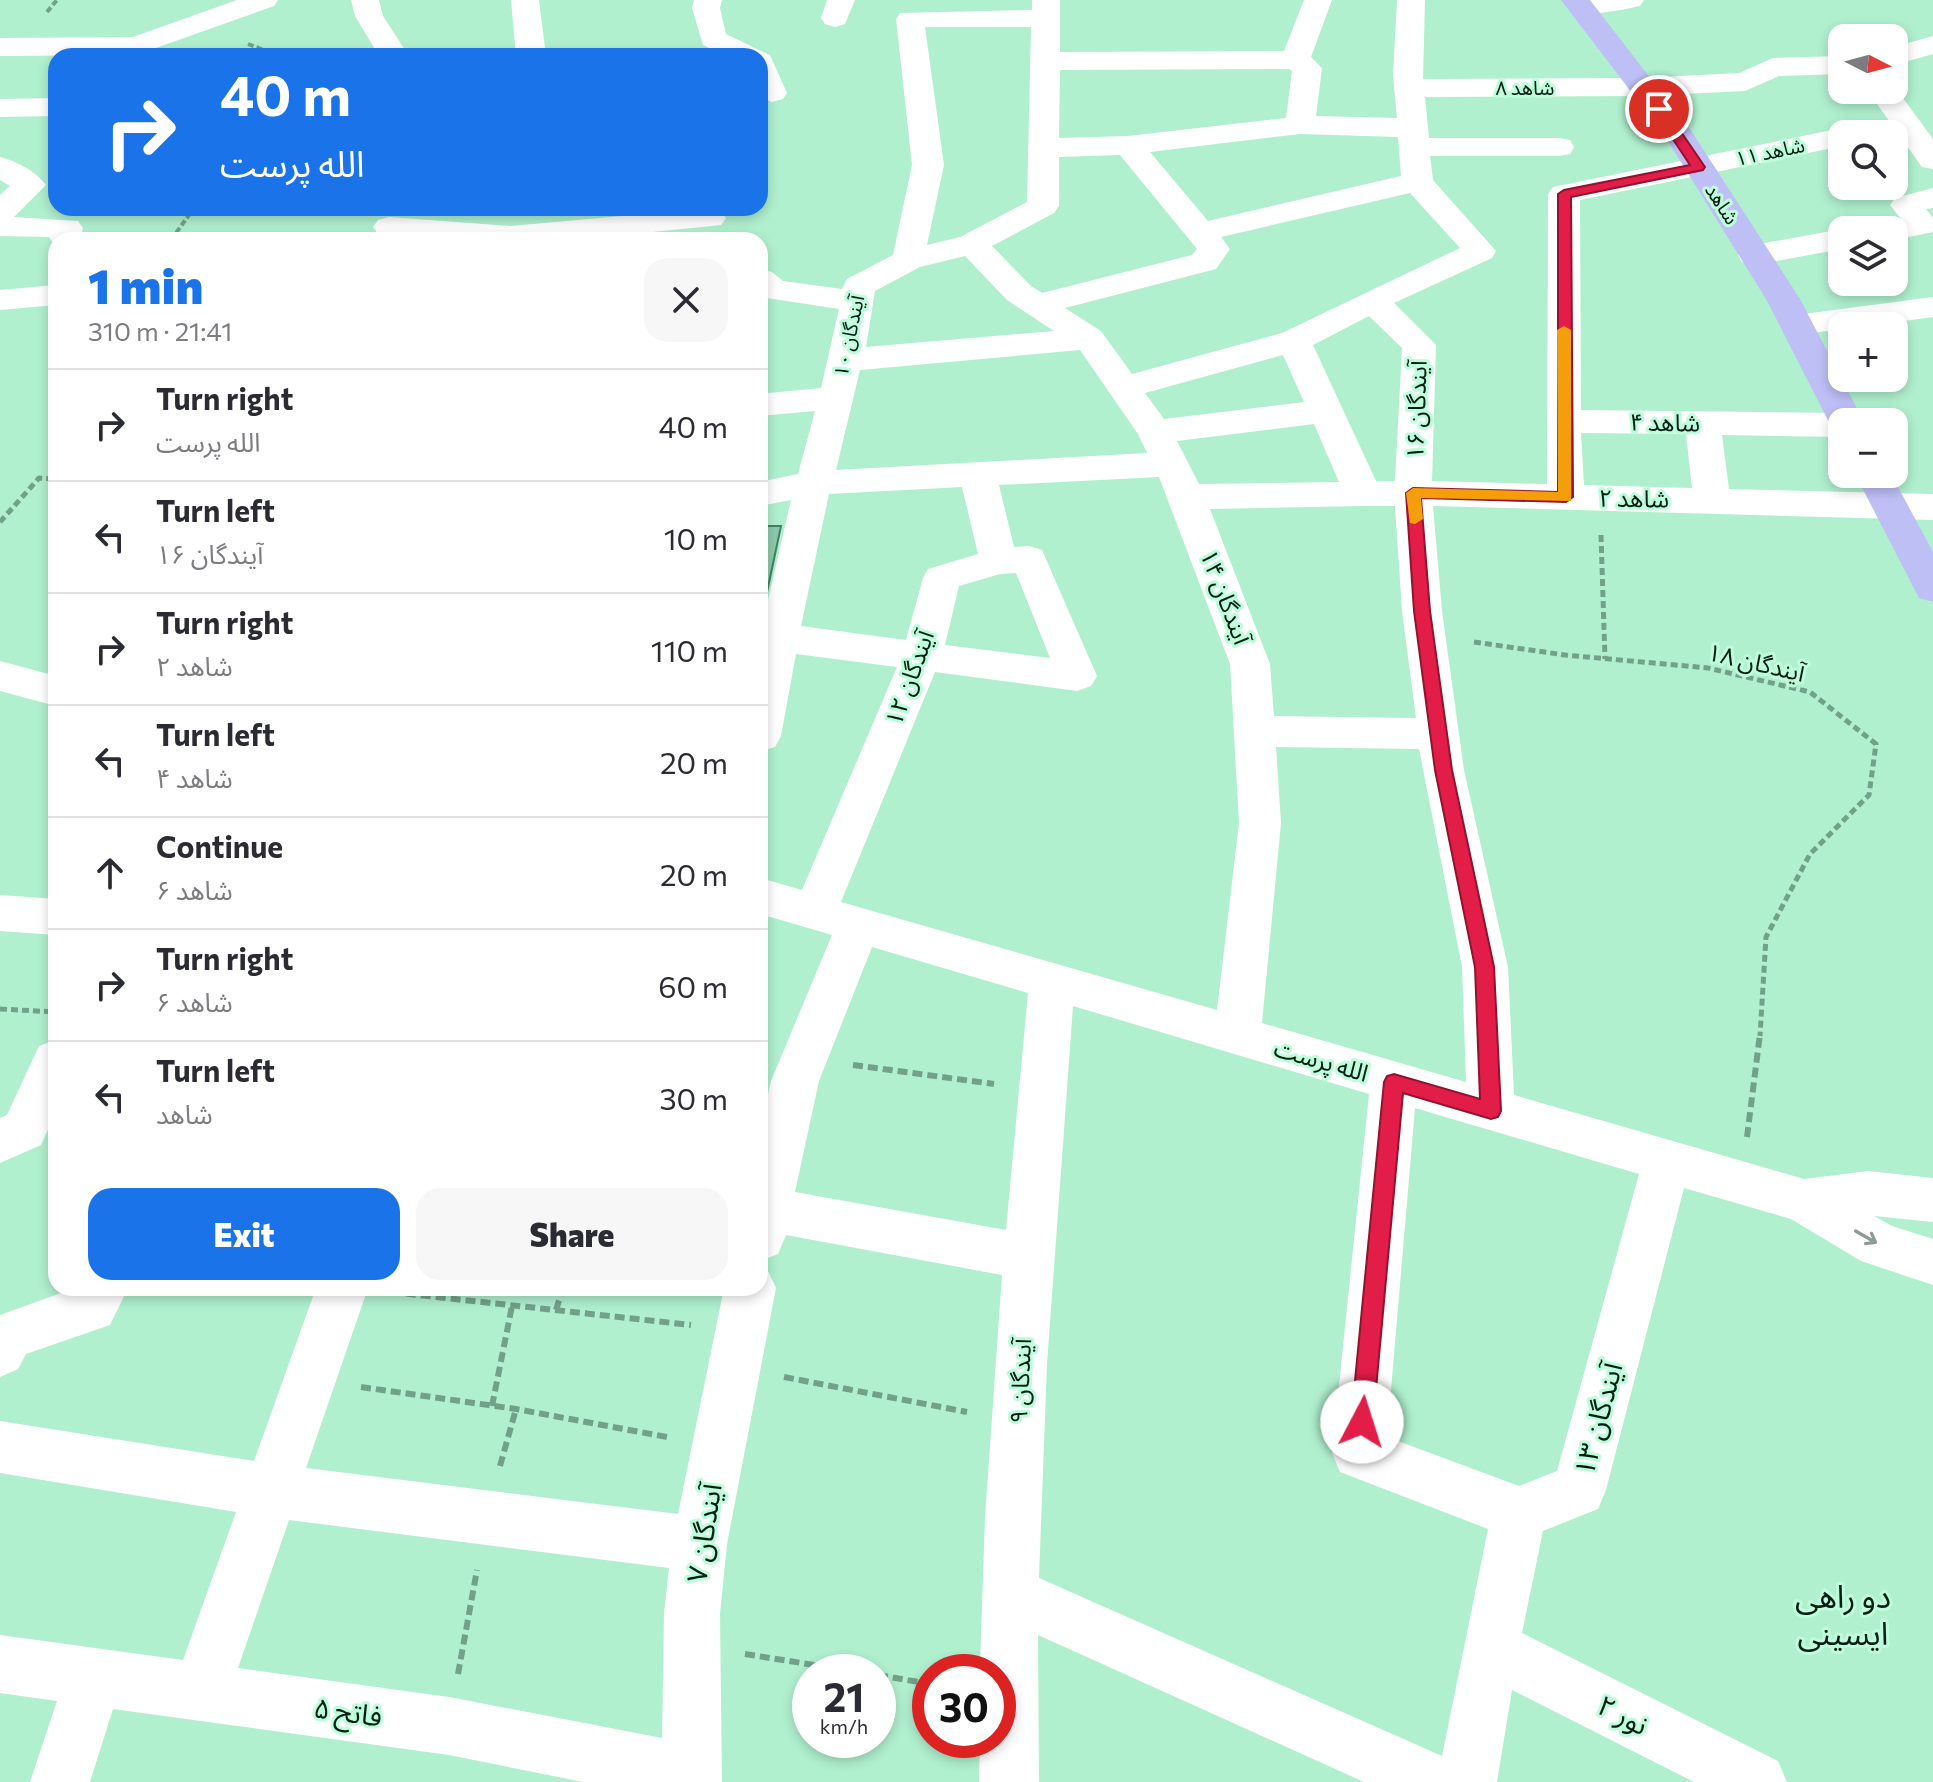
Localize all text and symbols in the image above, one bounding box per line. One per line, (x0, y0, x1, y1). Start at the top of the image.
north arrow (1828, 24, 1908, 104)
map controls (1828, 24, 1908, 488)
text: 40 m (220, 59, 351, 128)
street label: شاهد ۸ (1496, 75, 1554, 99)
pin (1625, 75, 1693, 143)
icon: right (88, 80, 192, 184)
icon: arrive (1637, 87, 1681, 131)
button: search (1828, 120, 1908, 200)
street label: شاهد ۱۱ (1733, 132, 1807, 170)
text: الله پرست (220, 140, 365, 184)
street label: شاهد (1701, 179, 1745, 228)
button: layers (1828, 216, 1908, 296)
text: 1 min (88, 255, 203, 314)
button: close (644, 258, 728, 342)
street label: آیندگان ۱۰ (828, 292, 870, 379)
button: + (1828, 312, 1908, 392)
text: 310 m · 21:41 (88, 315, 232, 346)
street label: آیندگان ۱۶ (1399, 359, 1433, 460)
text: Turn right (156, 379, 293, 416)
icon: right (88, 403, 132, 447)
street label: شاهد ۴ (1629, 406, 1701, 437)
text: 40 m (659, 407, 728, 444)
button: − (1828, 408, 1908, 488)
text: الله پرست (156, 426, 260, 457)
street label: شاهد ۲ (1598, 482, 1670, 513)
text: Turn left (156, 491, 275, 528)
icon: left (88, 515, 132, 559)
text: 10 m (664, 519, 728, 556)
text: آیندگان ۱۶ (156, 538, 263, 569)
street label: آیندگان ۱۴ (1194, 545, 1258, 649)
text: Turn right (156, 603, 293, 640)
street label: آیندگان ۱۲ (878, 625, 940, 729)
icon: right (88, 627, 132, 671)
text: 110 m (651, 631, 728, 668)
street label: آیندگان ۱۸ (1705, 636, 1809, 688)
text: شاهد ۲ (156, 650, 233, 681)
text: Turn left (156, 715, 275, 752)
icon: left (88, 739, 132, 783)
text: 20 m (660, 743, 728, 780)
text: شاهد ۴ (156, 762, 233, 793)
text: Continue (156, 827, 283, 864)
icon: ahead (88, 851, 132, 895)
text: 20 m (660, 855, 728, 892)
text: شاهد ۶ (156, 874, 233, 905)
text: Turn right (156, 939, 293, 976)
icon: right (88, 963, 132, 1007)
text: 60 m (658, 967, 728, 1004)
text: شاهد ۶ (156, 986, 233, 1017)
street label: الله پرست (1270, 1032, 1372, 1089)
text: Turn left (156, 1051, 275, 1088)
icon: left (88, 1075, 132, 1119)
text: 30 m (659, 1079, 728, 1116)
text: شاهد (156, 1098, 213, 1129)
button: Exit (88, 1188, 400, 1280)
button: Share (416, 1188, 728, 1280)
one-way arrow (1854, 1229, 1877, 1245)
street label: آیندگان ۹ (1003, 1337, 1037, 1424)
street label: آیندگان ۱۳ (1566, 1357, 1629, 1479)
position arrow (1320, 1380, 1404, 1464)
street label: آیندگان ۷ (678, 1479, 728, 1585)
district label: دو راهی ایسینی (1795, 1575, 1891, 1652)
speed limit sign: 30 (912, 1654, 1016, 1758)
text: 21 (824, 1671, 864, 1720)
street label: نور ۲ (1592, 1687, 1655, 1742)
street label: فاتح ۵ (311, 1689, 384, 1738)
text: km/h (820, 1714, 868, 1738)

